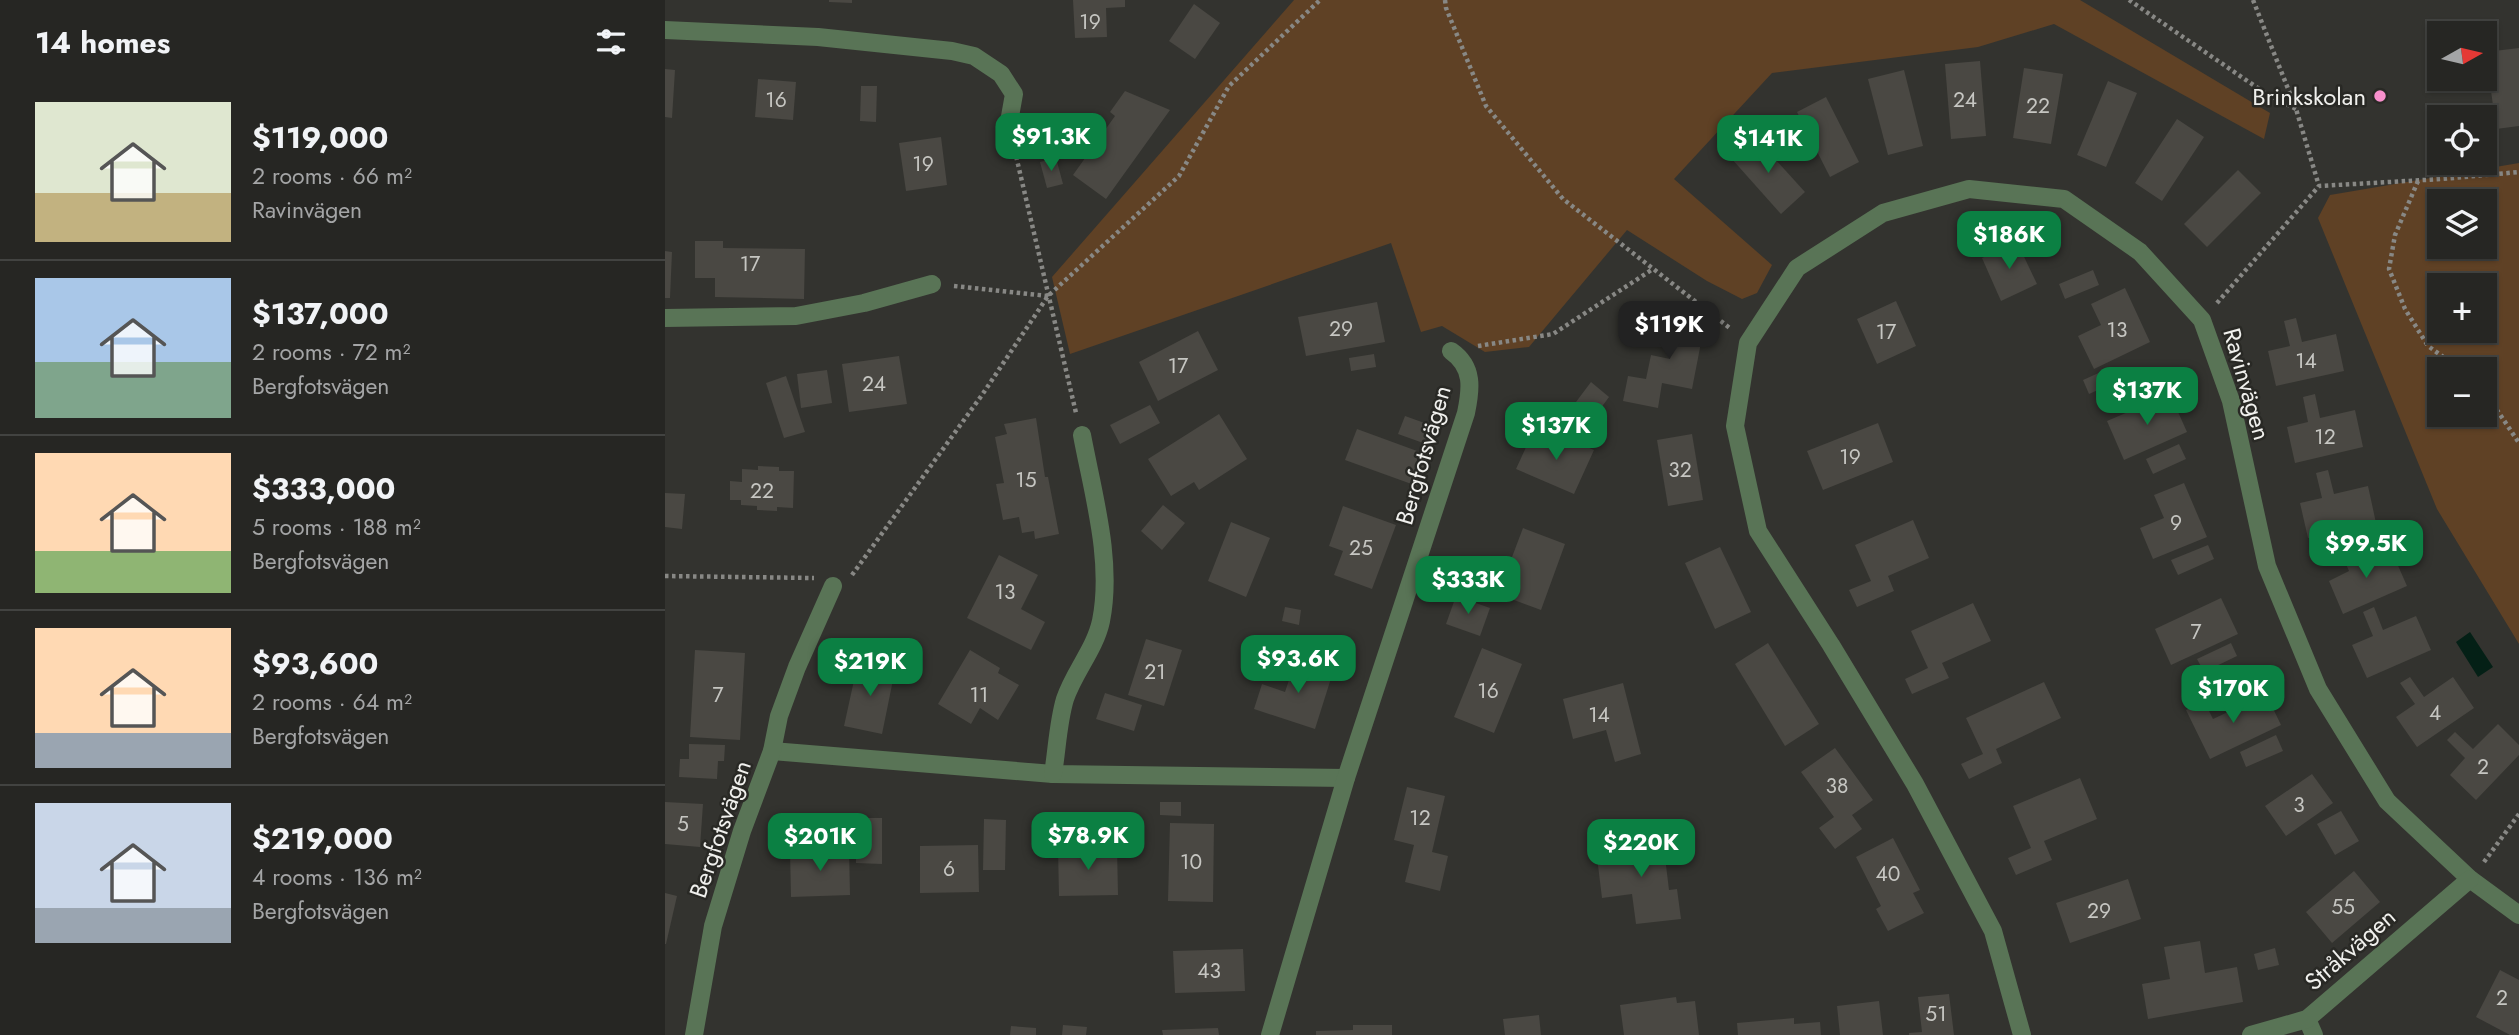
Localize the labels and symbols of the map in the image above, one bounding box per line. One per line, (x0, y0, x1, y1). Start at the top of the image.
house number: 19 (1079, 7, 1101, 37)
north arrow (2427, 21, 2497, 91)
place label: Brinkskolan (2252, 79, 2366, 114)
house number: 16 (765, 85, 787, 115)
house number: 24 (1953, 85, 1977, 115)
marker: Brinkskolan (2372, 88, 2388, 104)
house number: 22 (2026, 91, 2050, 121)
pin: $91.3K (994, 114, 1108, 173)
pin: $141K (1719, 116, 1817, 175)
house number: 19 (912, 149, 934, 179)
pin: $186K (1960, 212, 2058, 271)
house number: 17 (740, 249, 760, 279)
pin: $119K (1620, 302, 1718, 361)
house number: 29 (1329, 314, 1353, 344)
house number: 13 (2107, 315, 2127, 345)
house number: 17 (1876, 317, 1896, 347)
street label: Ravinvägen (2214, 324, 2280, 444)
house number: 14 (2295, 346, 2317, 376)
house number: 17 (1168, 351, 1188, 381)
pin: $137K (2098, 368, 2196, 427)
house number: 24 (862, 369, 886, 399)
street label: Bergfotsvägen (1386, 381, 1460, 529)
pin: $137K (1507, 402, 1605, 462)
house number: 12 (2314, 422, 2336, 452)
house number: 19 (1839, 442, 1861, 472)
house number: 32 (1668, 455, 1692, 485)
house number: 15 (1015, 465, 1037, 495)
house number: 22 (750, 476, 774, 506)
house number: 9 (2170, 508, 2182, 538)
pin: $99.5K (2309, 520, 2423, 580)
house number: 25 (1349, 533, 1373, 563)
pin: $333K (1419, 556, 1517, 616)
house number: 13 (995, 577, 1015, 607)
house number: 7 (2190, 617, 2202, 647)
pin: $93.6K (1241, 636, 1355, 695)
pin: $219K (821, 638, 919, 698)
house number: 21 (1144, 657, 1166, 687)
pin: $170K (2184, 666, 2282, 725)
house number: 16 (1477, 676, 1499, 706)
house number: 7 (712, 680, 724, 710)
house number: 11 (970, 680, 988, 710)
house number: 4 (2429, 698, 2441, 728)
house number: 14 (1588, 700, 1610, 730)
house number: 2 (2477, 752, 2489, 782)
street label: Bergfotsvägen (680, 755, 760, 903)
house number: 38 (1826, 771, 1848, 801)
house number: 3 (2293, 790, 2305, 820)
house number: 12 (1409, 803, 1431, 833)
house number: 5 (677, 809, 689, 839)
pin: $78.9K (1031, 812, 1145, 872)
pin: $201K (771, 814, 869, 873)
pin: $220K (1592, 820, 1690, 879)
house number: 10 (1180, 847, 1202, 877)
house number: 6 (943, 854, 955, 884)
house number: 40 (1876, 859, 1900, 889)
house number: 55 (2331, 892, 2355, 922)
house number: 29 (2087, 896, 2111, 926)
street label: Stråkvägen (2297, 900, 2403, 998)
house number: 43 (1197, 956, 1221, 986)
house number: 2 (2496, 983, 2508, 1013)
house number: 51 (1925, 999, 1947, 1029)

